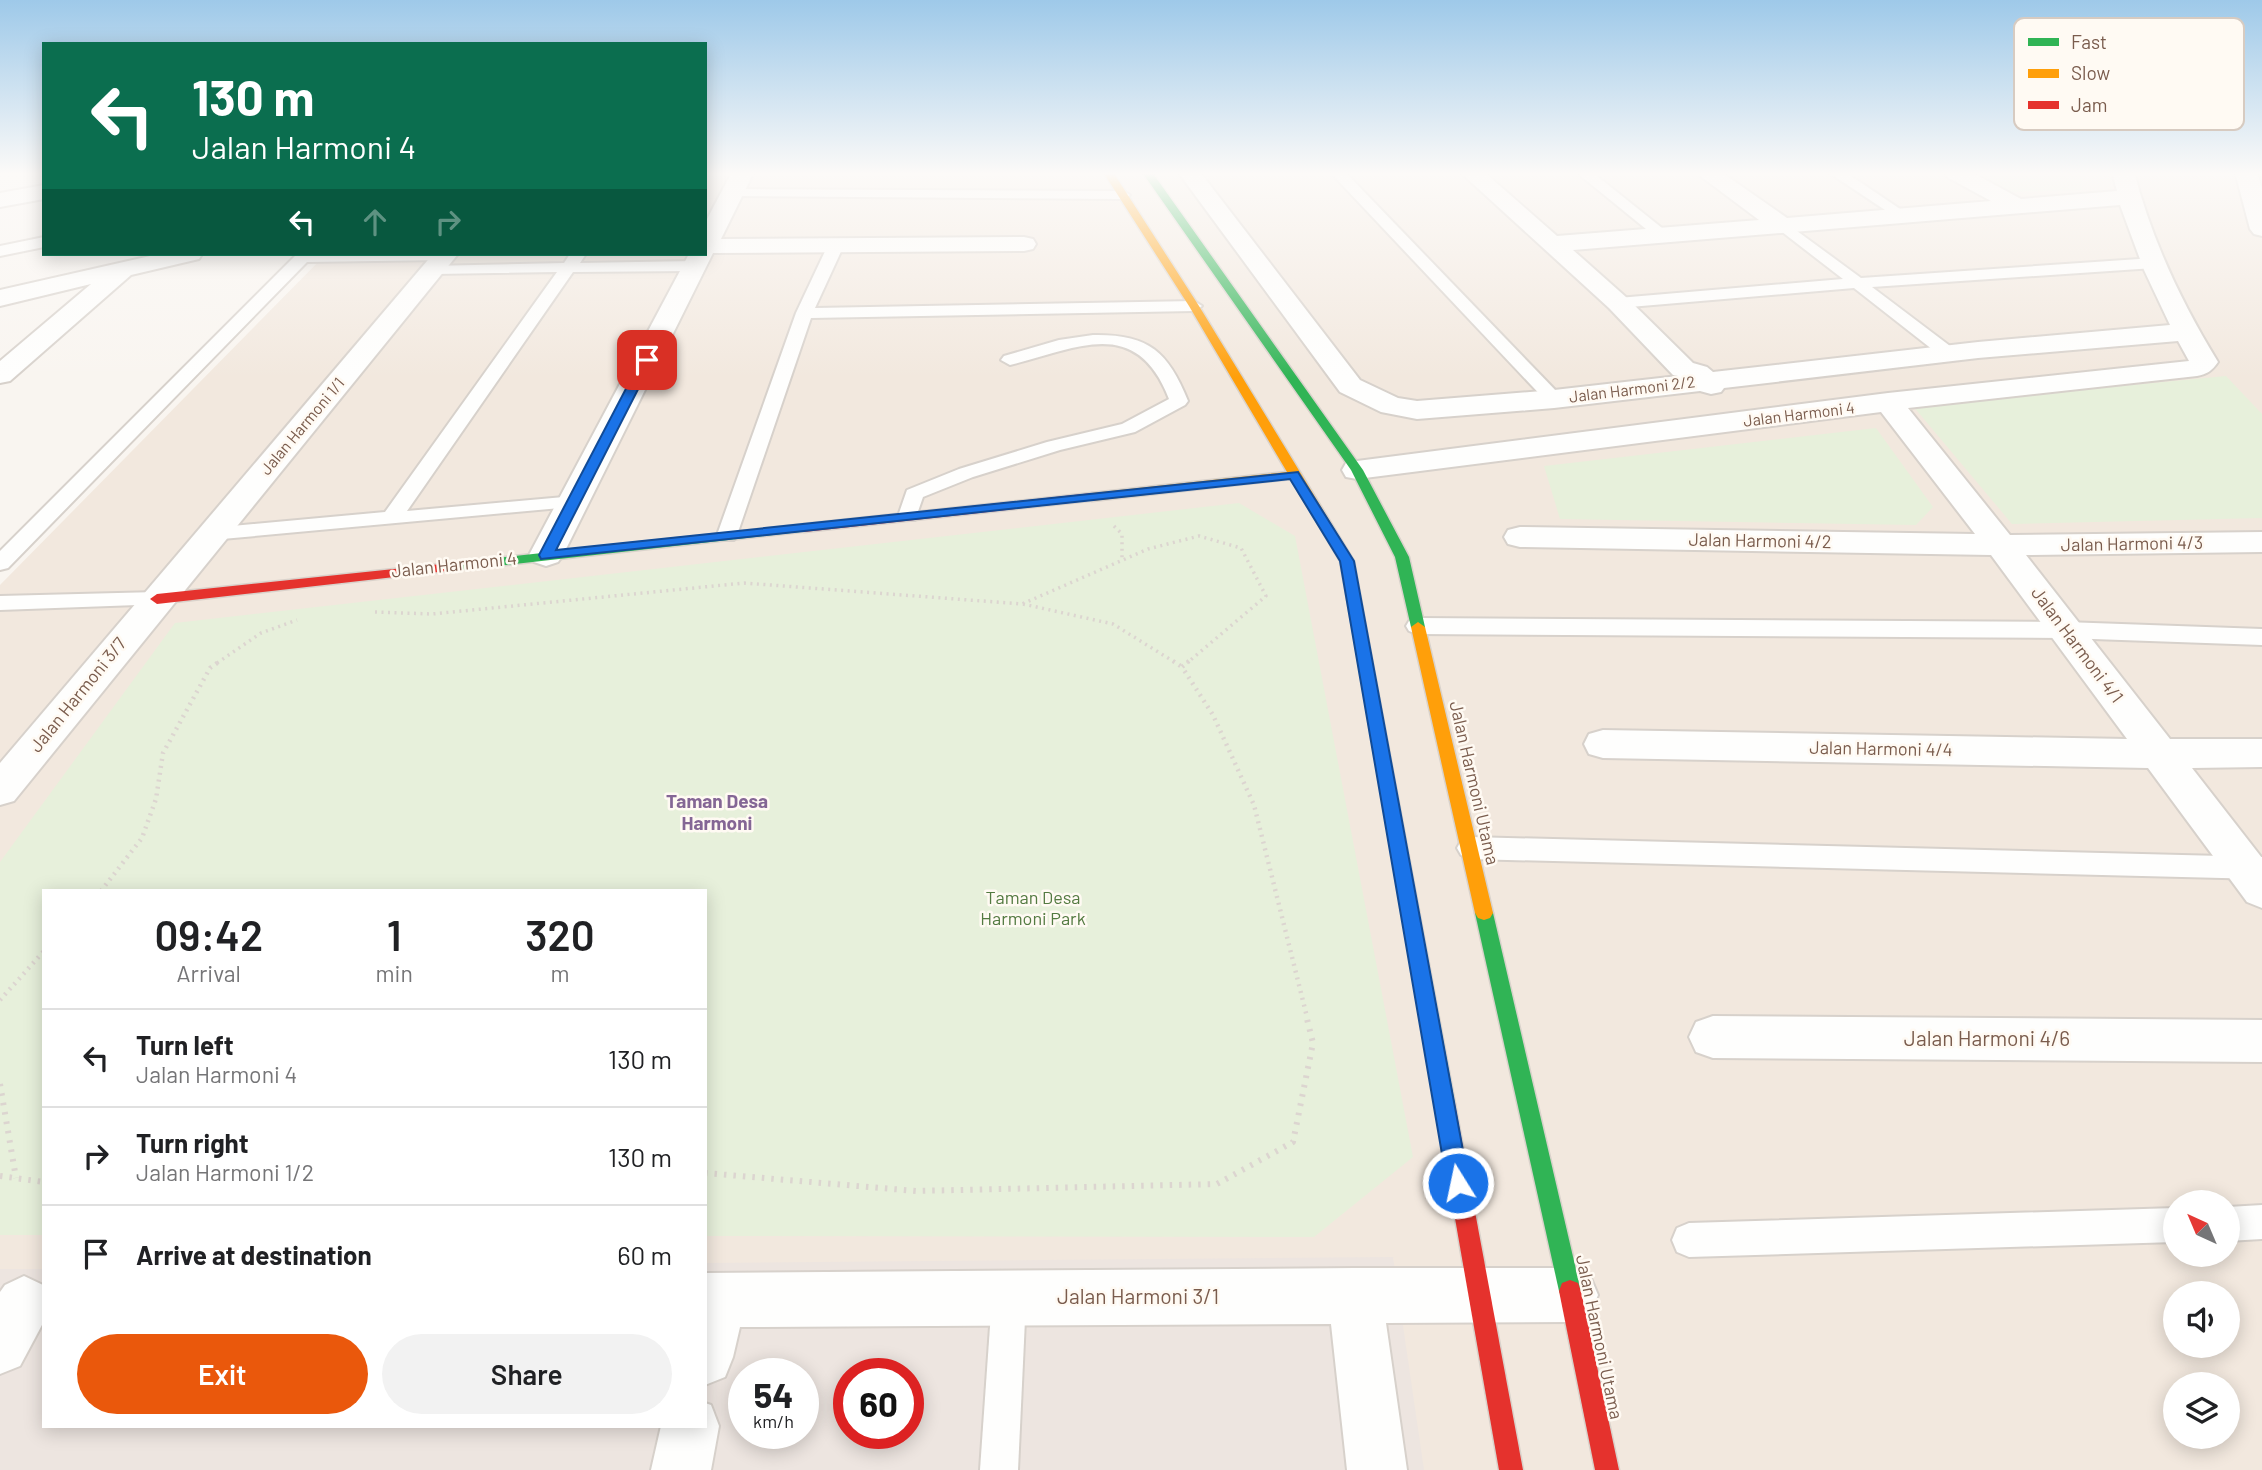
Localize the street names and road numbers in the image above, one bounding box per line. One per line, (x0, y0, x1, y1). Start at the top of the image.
street label: Jalan Harmoni 2/2 (1568, 371, 1696, 406)
street label: Jalan Harmoni 1/1 (255, 373, 348, 478)
street label: Jalan Harmoni 4 (1742, 397, 1856, 430)
street label: Jalan Harmoni 4/2 (1688, 528, 1832, 552)
street label: Jalan Harmoni 4/3 (2060, 531, 2203, 555)
street label: Jalan Harmoni 4 (390, 546, 518, 582)
street label: Jalan Harmoni 4/1 (2027, 582, 2129, 707)
street label: Jalan Harmoni 3/7 (24, 632, 131, 756)
street label: Jalan Harmoni Utama (1445, 699, 1505, 867)
street label: Jalan Harmoni 4/4 (1809, 736, 1953, 760)
street label: Jalan Harmoni 4/6 (1904, 1025, 2070, 1050)
street label: Jalan Harmoni Utama (1572, 1252, 1628, 1421)
street label: Jalan Harmoni 3/1 (1057, 1283, 1219, 1308)

